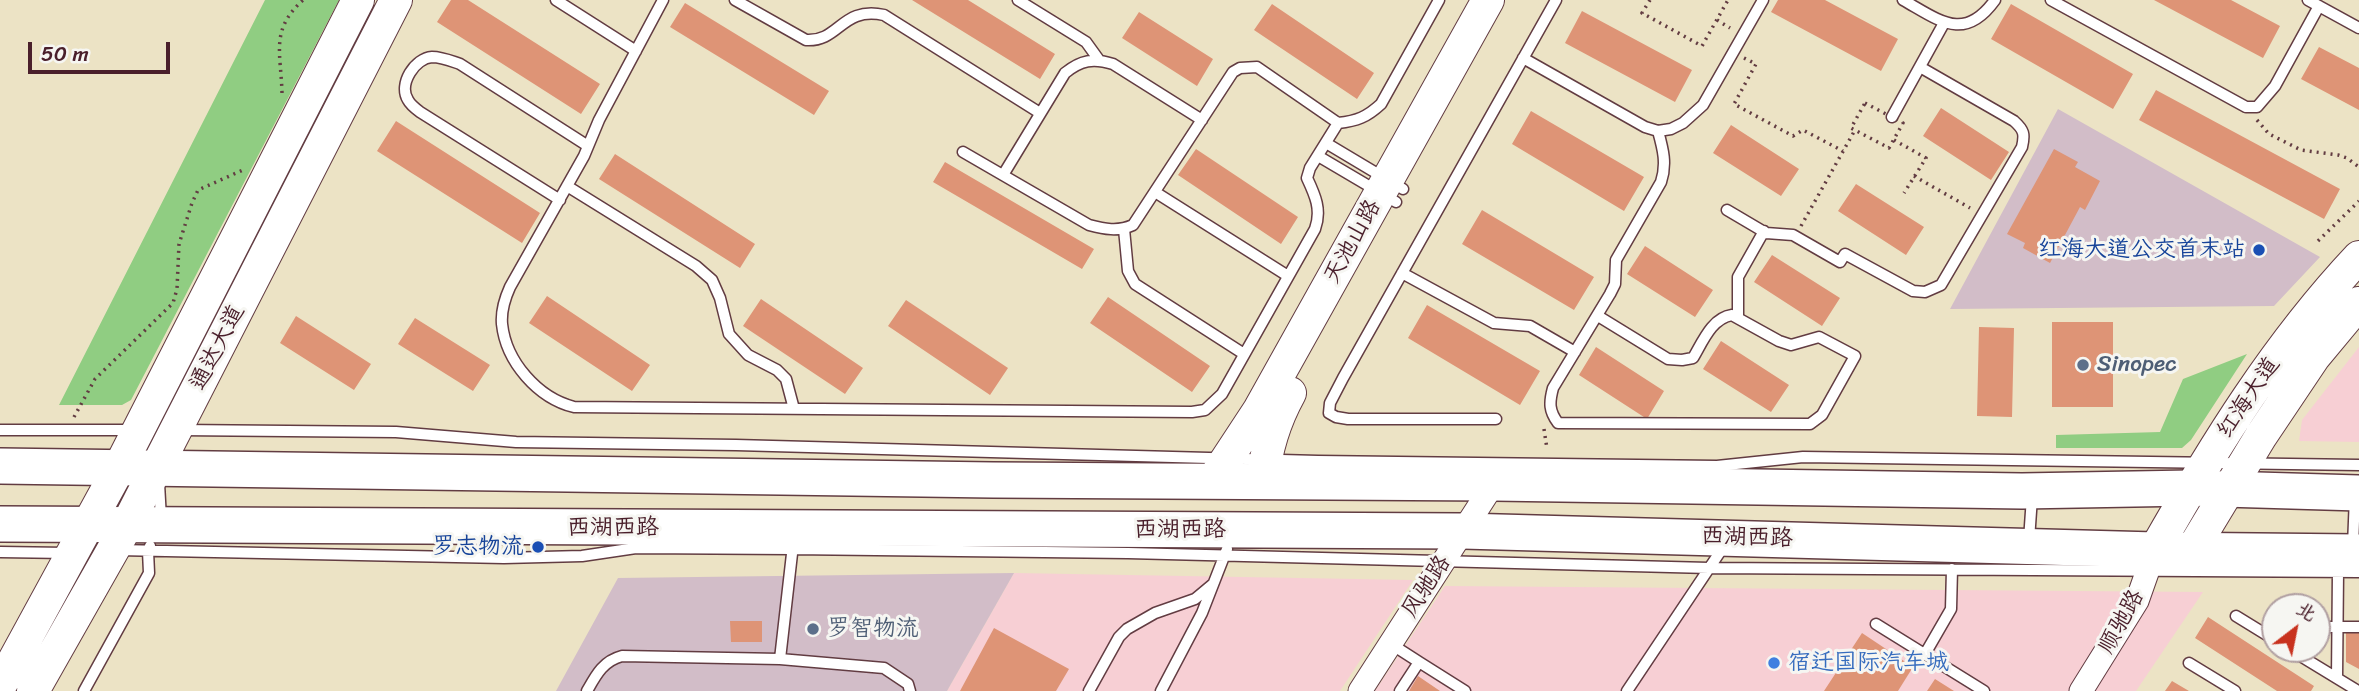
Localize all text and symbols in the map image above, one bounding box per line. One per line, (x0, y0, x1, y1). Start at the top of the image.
scale bar (32, 28, 173, 72)
text: 50 m (41, 35, 89, 73)
street label: 天池山路 (1319, 195, 1387, 289)
place label: 红海大道公交首末站 (2038, 236, 2245, 264)
marker: 红海大道公交首末站 (2251, 242, 2267, 258)
street label: 通达大道 (185, 301, 251, 395)
place label: Sinopec (2097, 351, 2177, 379)
street label: 红海大道 (2212, 352, 2286, 444)
marker: Sinopec (2075, 357, 2091, 373)
street label: 西湖西路 (567, 514, 659, 542)
street label: 西湖西路 (1134, 516, 1226, 544)
street label: 西湖西路 (1701, 523, 1793, 553)
place label: 罗志物流 (432, 533, 524, 561)
marker: 罗志物流 (530, 539, 546, 555)
street label: 风驰路 (1397, 551, 1457, 623)
street label: 顺驰路 (2093, 585, 2151, 659)
text: 北 (2290, 592, 2323, 630)
north arrow (2261, 593, 2331, 663)
place label: 罗智物流 (827, 615, 919, 643)
marker: 罗智物流 (805, 621, 821, 637)
place label: 宿迁国际汽车城 (1788, 649, 1949, 677)
marker: 宿迁国际汽车城 (1766, 655, 1782, 671)

